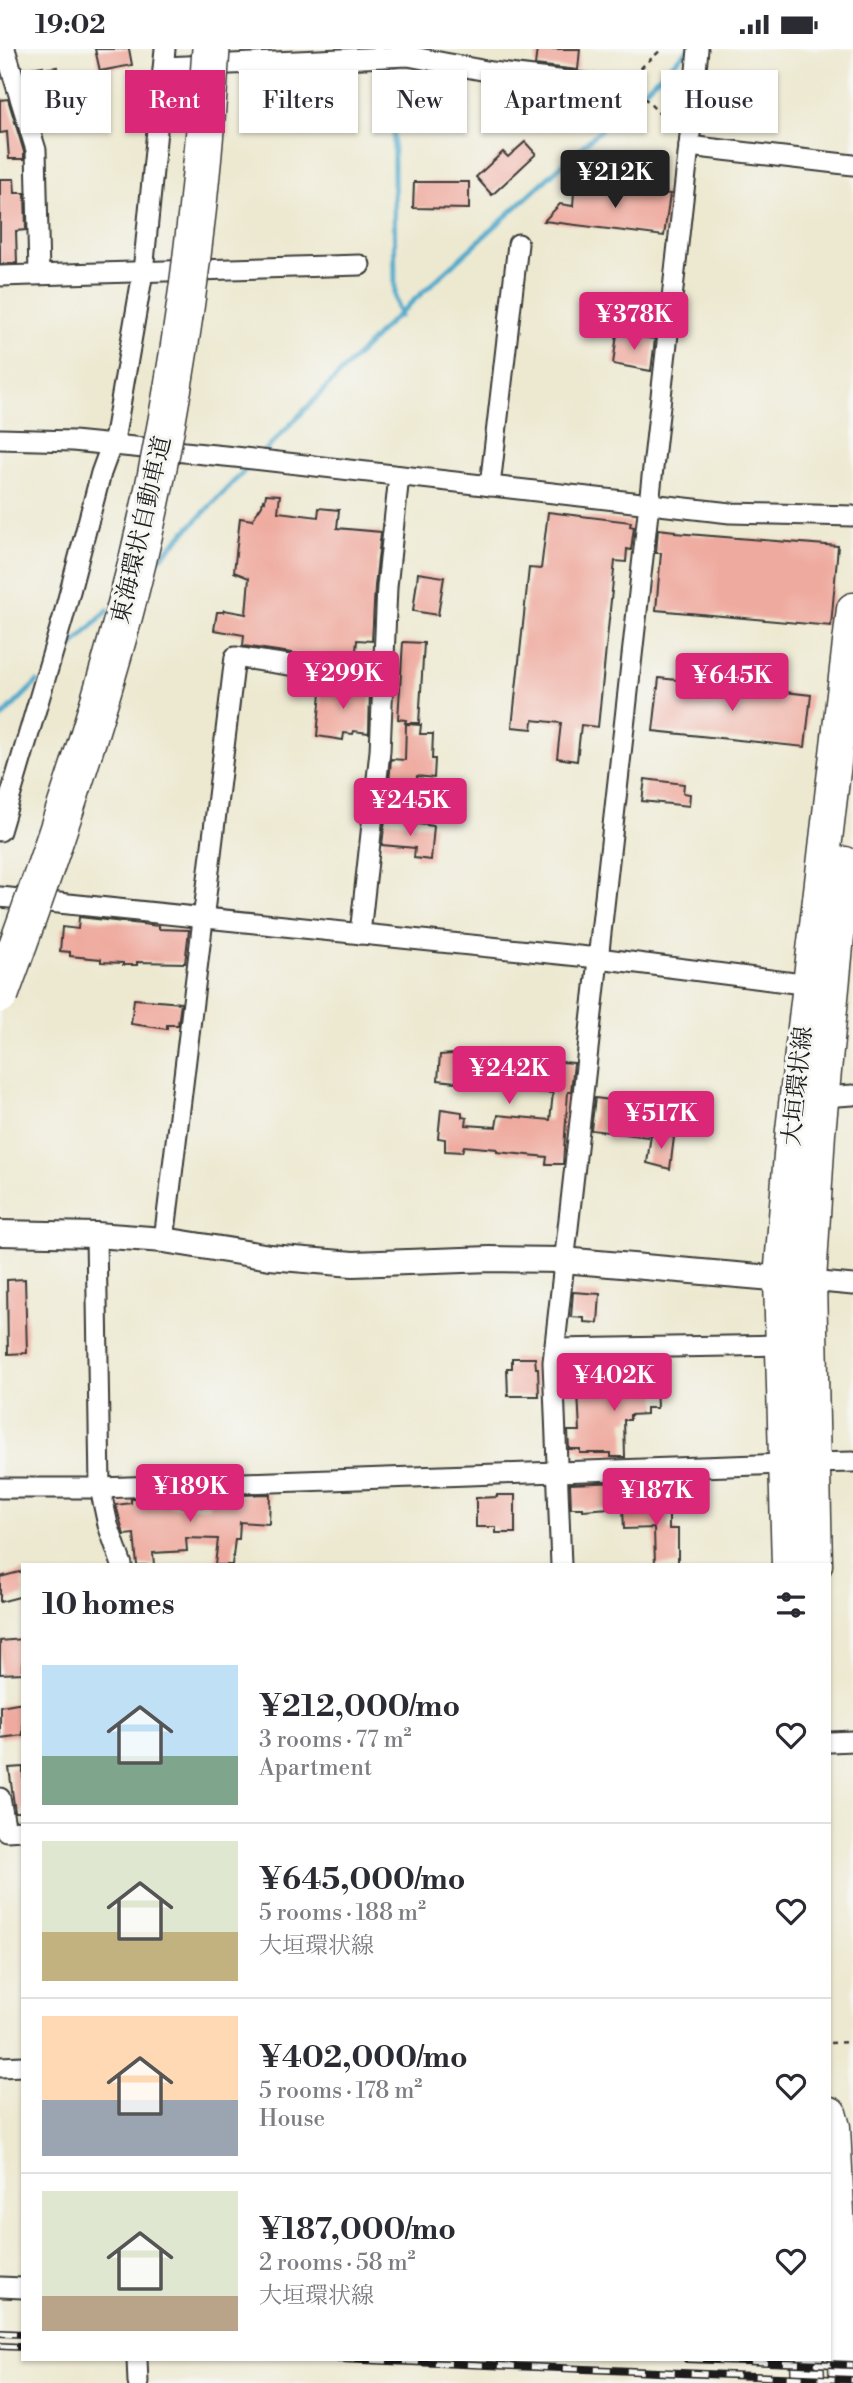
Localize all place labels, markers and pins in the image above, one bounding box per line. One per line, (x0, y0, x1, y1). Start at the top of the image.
pin: ¥212K (566, 151, 664, 210)
pin: ¥378K (585, 293, 683, 352)
pin: ¥299K (294, 651, 392, 711)
pin: ¥645K (683, 653, 781, 713)
pin: ¥245K (361, 779, 459, 838)
pin: ¥242K (460, 1047, 558, 1106)
pin: ¥517K (612, 1091, 710, 1151)
pin: ¥402K (565, 1353, 663, 1413)
pin: ¥189K (141, 1465, 239, 1524)
pin: ¥187K (607, 1469, 705, 1528)

